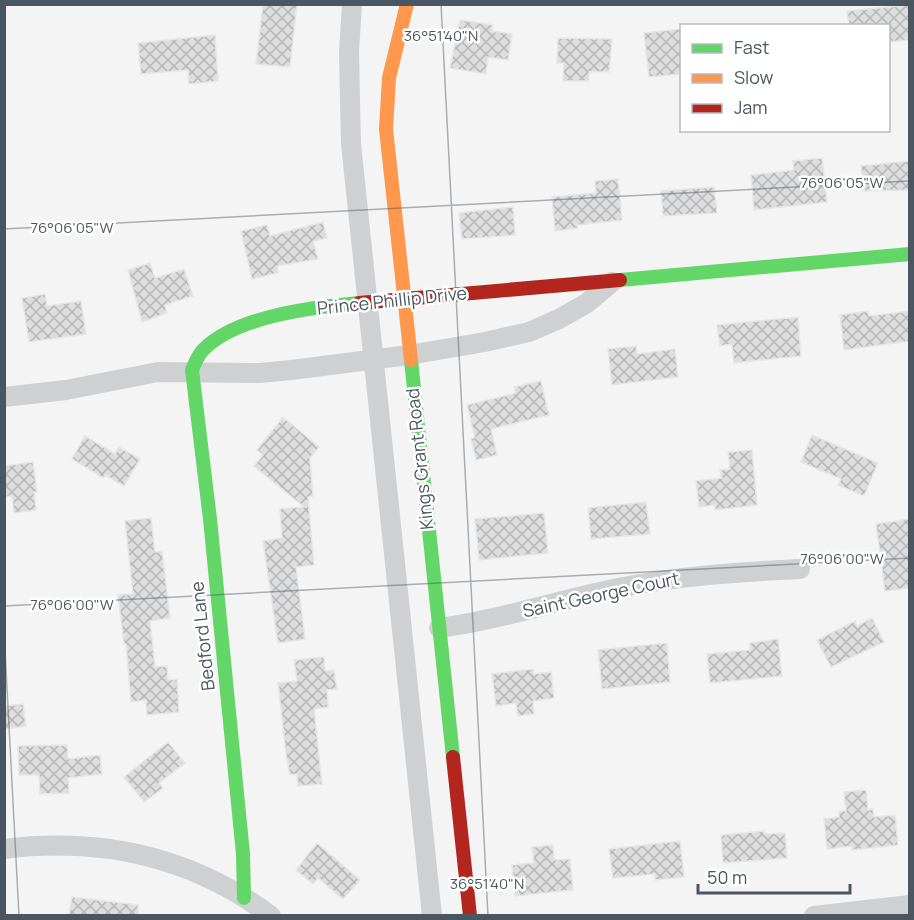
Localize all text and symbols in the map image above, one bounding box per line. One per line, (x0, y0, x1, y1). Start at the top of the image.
legend (680, 24, 890, 132)
text: 36°51'40"N (404, 25, 478, 46)
text: Fast (734, 35, 769, 59)
text: Slow (734, 65, 774, 89)
text: Jam (734, 95, 768, 119)
text: 76°06'05"W (801, 172, 883, 193)
text: 76°06'05"W (31, 217, 113, 238)
street label: Prince Phillip Drive (316, 280, 468, 320)
street label: Kings Grant Road (400, 387, 438, 531)
text: 76°06'00"W (800, 548, 884, 569)
street label: Saint George Court (520, 566, 681, 622)
street label: Bedford Lane (184, 580, 220, 692)
text: 76°06'00"W (30, 594, 114, 615)
scale bar (698, 857, 850, 895)
text: 50 m (707, 865, 747, 889)
text: 36°51'40"N (450, 873, 524, 894)

